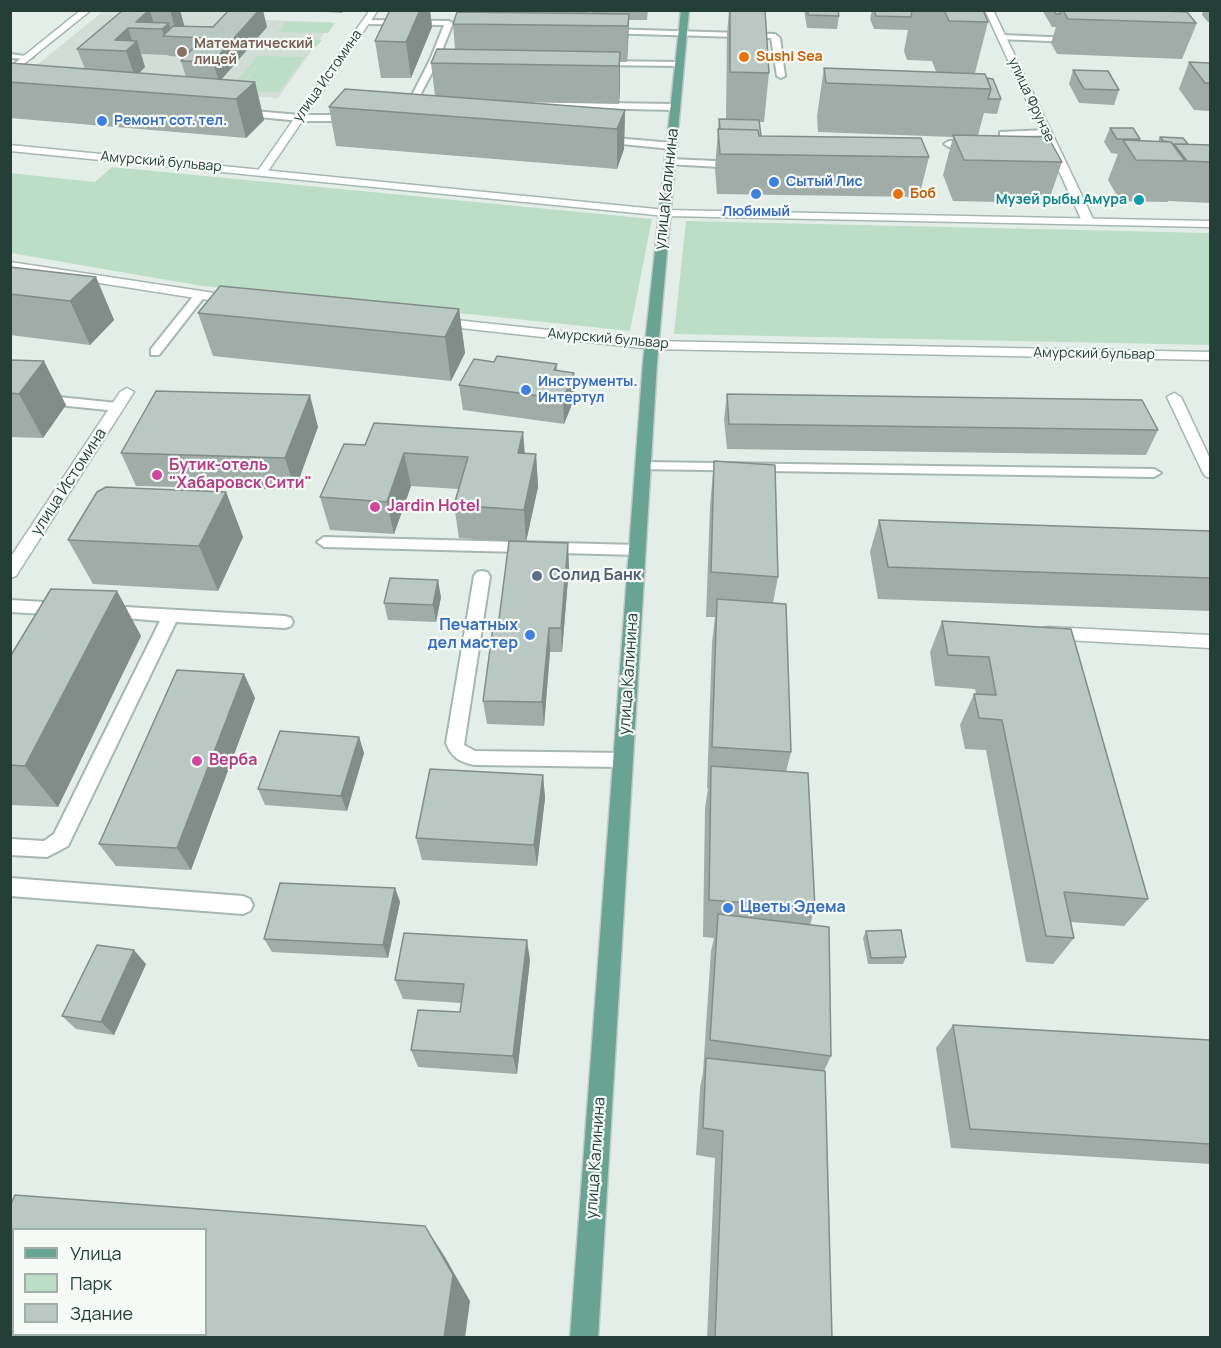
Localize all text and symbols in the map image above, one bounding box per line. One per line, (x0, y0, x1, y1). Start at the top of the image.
street label: улица Истомина (290, 27, 366, 125)
place label: Математический лицей (194, 36, 313, 68)
marker: Математический лицей (175, 45, 189, 59)
place label: Sushi Sea (756, 49, 823, 65)
marker: Sushi Sea (737, 50, 751, 64)
street label: улица Фрунзе (1004, 55, 1058, 145)
place label: Ремонт сот. тел. (114, 113, 227, 129)
marker: Ремонт сот. тел. (95, 114, 109, 128)
street label: улица Калинина (651, 127, 683, 251)
street label: Амурский бульвар (100, 148, 222, 176)
place label: Сытый Лис (786, 174, 862, 190)
marker: Сытый Лис (767, 175, 781, 189)
place label: Боб (910, 186, 936, 202)
marker: Любимый (749, 187, 763, 201)
marker: Боб (891, 187, 905, 201)
place label: Музей рыбы Амура (996, 192, 1127, 208)
marker: Музей рыбы Амура (1132, 193, 1146, 207)
place label: Любимый (722, 204, 790, 220)
street label: Амурский бульвар (547, 325, 669, 353)
street label: Амурский бульвар (1033, 345, 1155, 363)
place label: Инструменты. Интертул (538, 374, 638, 406)
marker: Инструменты. Интертул (519, 383, 533, 397)
street label: улица Истомина (27, 425, 111, 539)
place label: Бутик-отель "Хабаровск Сити" (169, 456, 312, 494)
marker: Бутик-отель "Хабаровск Сити" (150, 468, 164, 482)
place label: Jardin Hotel (387, 497, 480, 517)
marker: Jardin Hotel (368, 500, 382, 514)
place label: Солид Банк (549, 566, 641, 586)
marker: Солид Банк (530, 569, 544, 583)
street label: улица Калинина (615, 612, 643, 736)
place label: Печатных дел мастер (427, 616, 518, 654)
marker: Печатных дел мастер (523, 628, 537, 642)
place label: Верба (209, 751, 257, 771)
marker: Верба (190, 754, 204, 768)
place label: Цветы Эдема (740, 898, 846, 918)
marker: Цветы Эдема (721, 901, 735, 915)
street label: улица Калинина (582, 1096, 610, 1220)
legend (12, 1228, 207, 1336)
text: Улица (70, 1241, 122, 1265)
text: Парк (70, 1271, 112, 1295)
text: Здание (70, 1301, 133, 1325)

